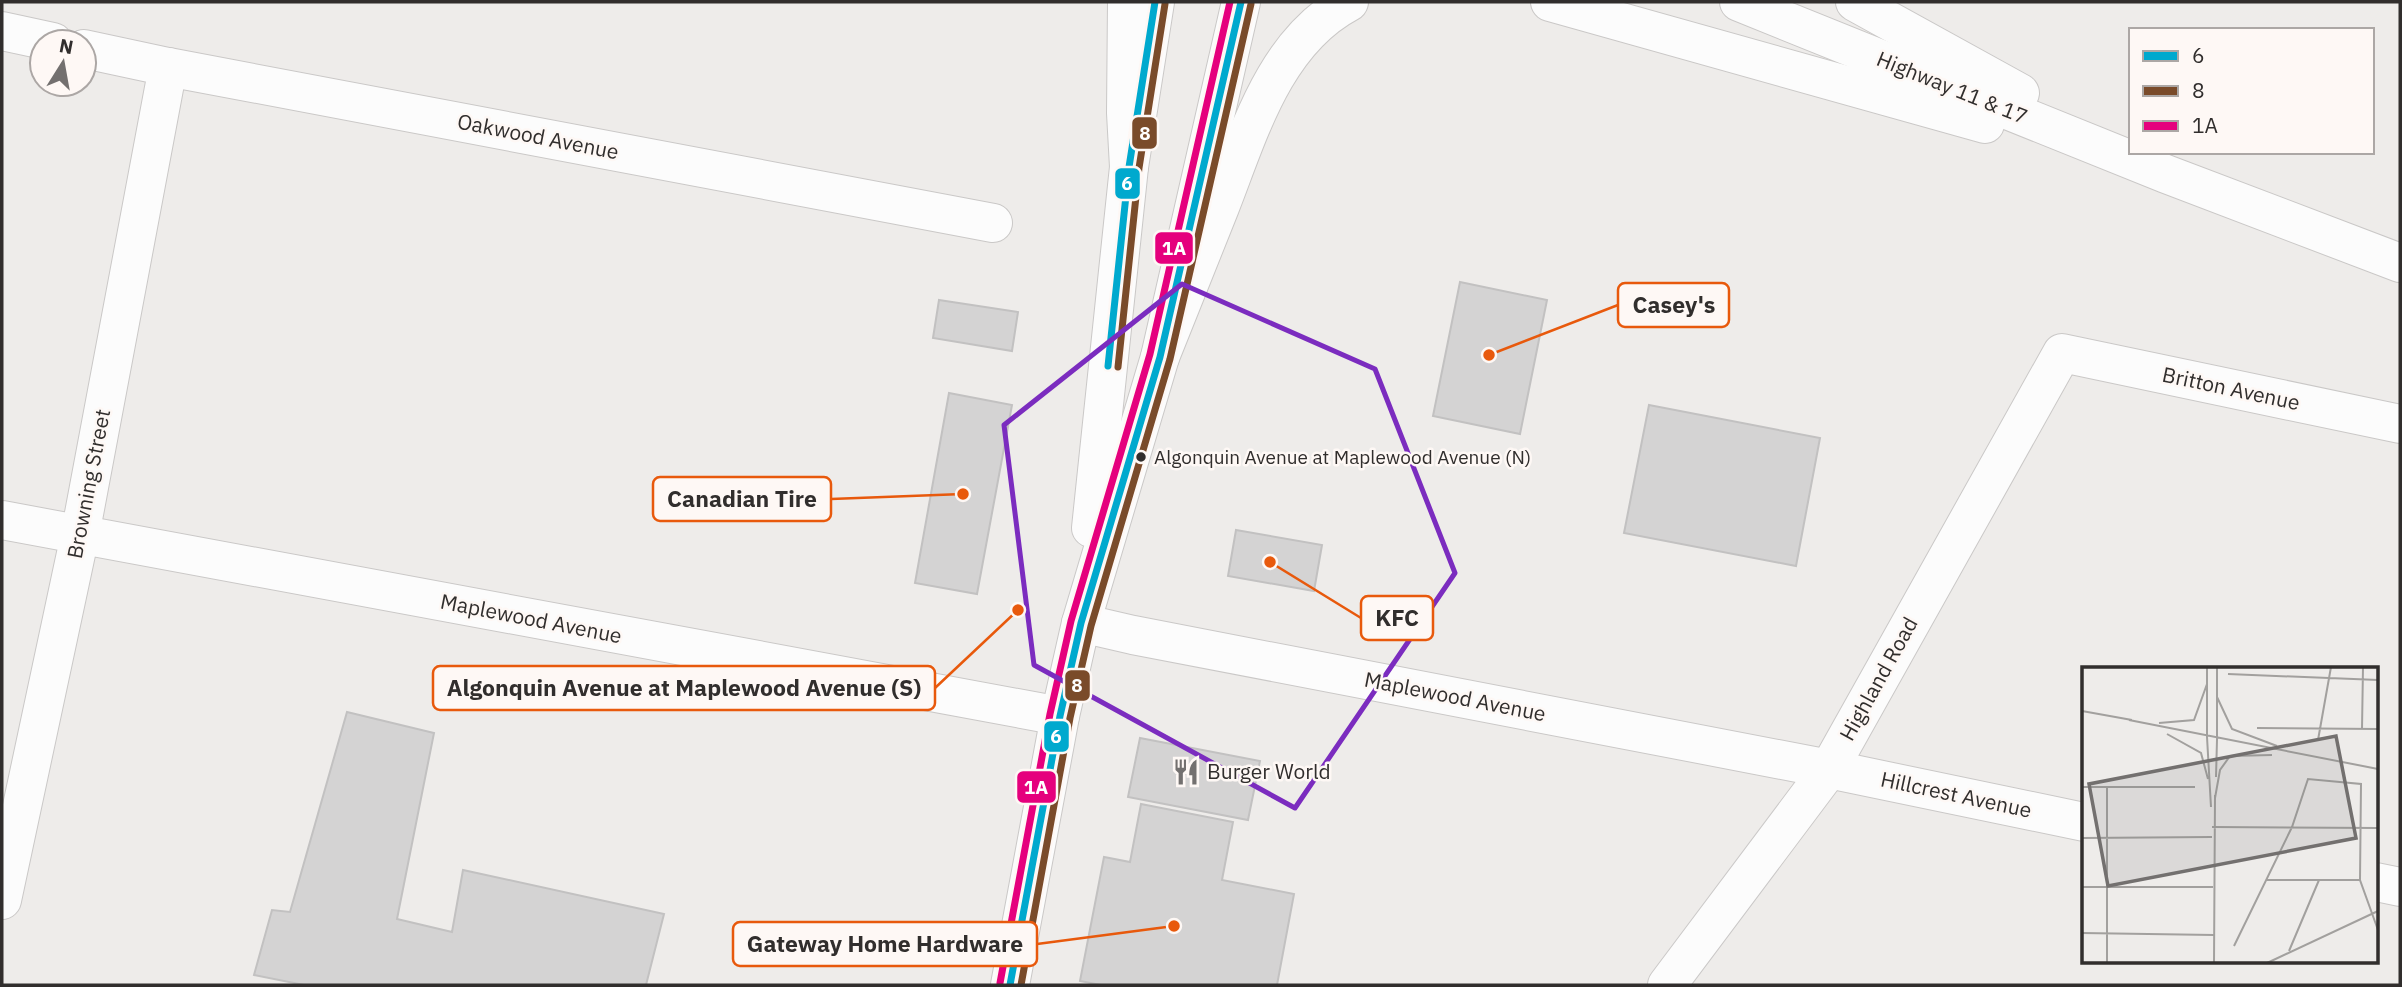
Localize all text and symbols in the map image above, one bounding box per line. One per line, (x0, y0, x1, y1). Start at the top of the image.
north arrow (28, 28, 98, 98)
legend (2129, 28, 2374, 154)
text: N (57, 33, 75, 59)
text: 6 (2192, 41, 2205, 69)
street label: Highway 11 & 17 (1873, 44, 2032, 130)
text: 8 (2192, 76, 2205, 104)
street label: Oakwood Avenue (455, 107, 621, 165)
text: 1A (2192, 111, 2218, 139)
line badge: 8 (1131, 116, 1158, 150)
text: 8 (1139, 121, 1151, 145)
line badge: 6 (1114, 167, 1141, 200)
text: 6 (1121, 171, 1133, 195)
line badge: 1A (1154, 231, 1194, 265)
text: 1A (1162, 236, 1186, 260)
callout: Casey's (1618, 283, 1729, 327)
text: Casey's (1633, 289, 1715, 319)
street label: Britton Avenue (2160, 360, 2303, 416)
street label: Browning Street (60, 407, 116, 561)
place label: Algonquin Avenue at Maplewood Avenue (N) (1154, 445, 1531, 469)
marker: Algonquin Avenue at Maplewood Avenue (N) (1134, 450, 1148, 464)
callout: Canadian Tire (653, 477, 831, 521)
text: Canadian Tire (667, 483, 817, 513)
street label: Maplewood Avenue (438, 587, 624, 649)
callout: KFC (1361, 596, 1433, 640)
text: KFC (1375, 602, 1419, 632)
street label: Highland Road (1833, 612, 1924, 745)
street label: Maplewood Avenue (1362, 665, 1548, 727)
callout: Algonquin Avenue at Maplewood Avenue (S) (433, 666, 935, 710)
inset map (2082, 667, 2378, 962)
line badge: 8 (1064, 669, 1091, 702)
text: Algonquin Avenue at Maplewood Avenue (S) (447, 672, 921, 702)
text: 8 (1071, 673, 1083, 697)
line badge: 6 (1043, 720, 1070, 753)
text: 6 (1050, 724, 1062, 748)
restaurant icon: Burger World (1171, 757, 1201, 787)
place label: Burger World (1207, 757, 1331, 785)
street label: Hillcrest Avenue (1878, 764, 2034, 824)
line badge: 1A (1016, 770, 1057, 804)
text: 1A (1024, 775, 1048, 799)
callout: Gateway Home Hardware (733, 922, 1037, 966)
text: Gateway Home Hardware (747, 928, 1023, 958)

